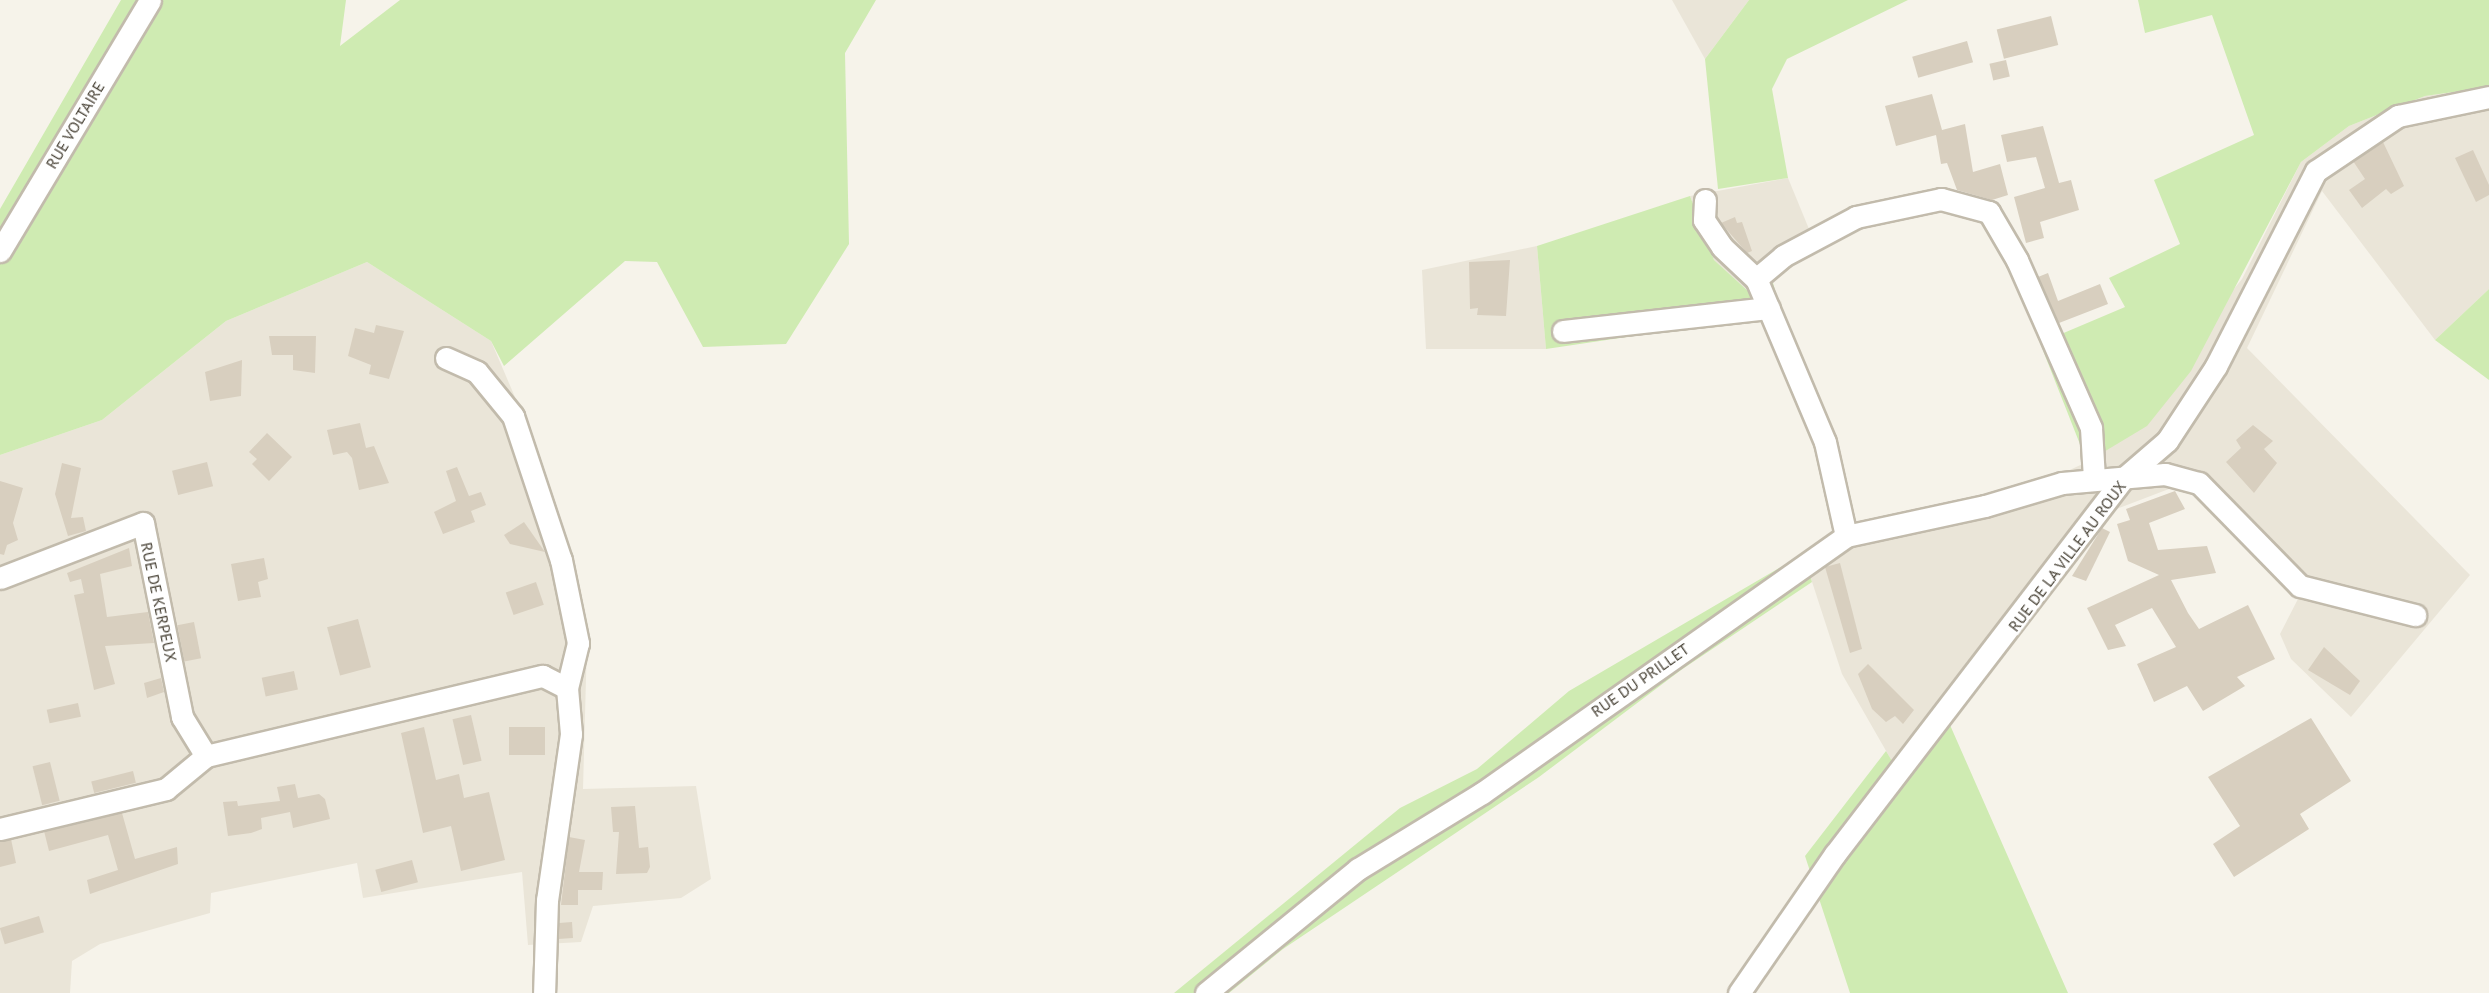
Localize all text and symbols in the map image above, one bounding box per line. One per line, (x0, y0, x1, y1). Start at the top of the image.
street label: RUE VOLTAIRE (41, 78, 109, 172)
street label: RUE DE LA VILLE AU ROUX (2004, 476, 2130, 636)
street label: RUE DE KERPEUX (137, 540, 181, 664)
street label: RUE DU PRILLET (1587, 639, 1693, 721)

